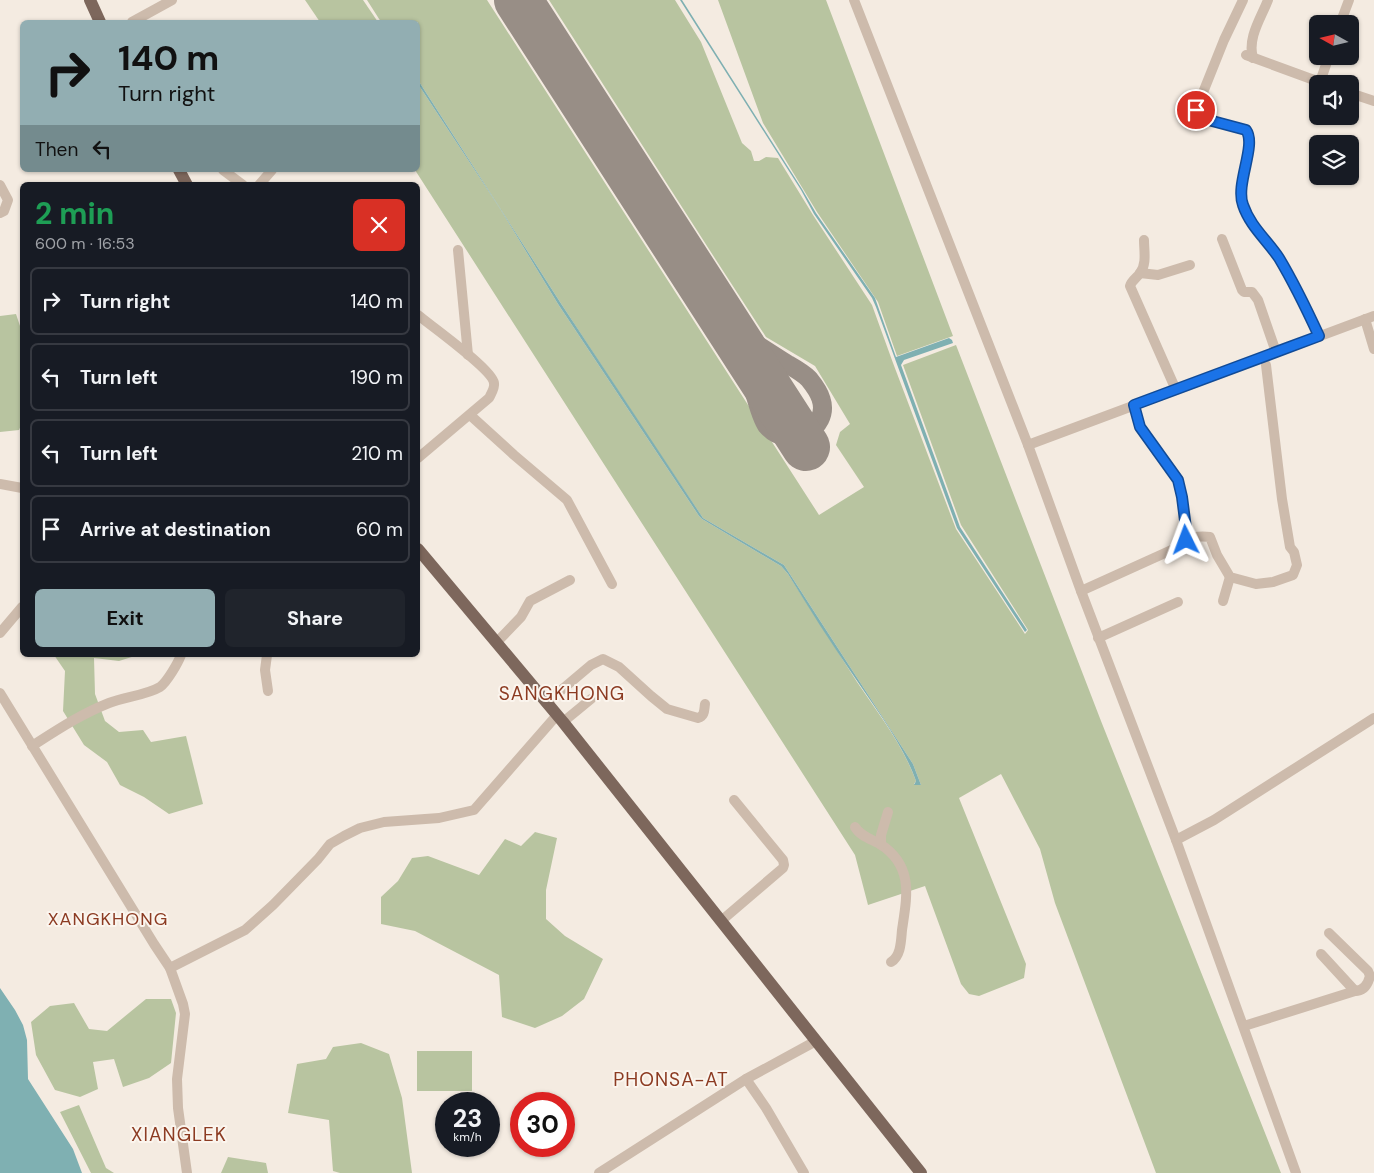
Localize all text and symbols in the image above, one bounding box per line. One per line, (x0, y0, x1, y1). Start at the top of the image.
north arrow (1309, 15, 1359, 65)
map controls (1309, 15, 1359, 185)
text: 140 m (118, 35, 219, 81)
icon: right (35, 40, 100, 105)
button: sound (1309, 75, 1359, 125)
text: Turn right (118, 79, 215, 108)
pin (1175, 89, 1217, 131)
icon: arrive (1182, 96, 1210, 124)
icon: left (88, 135, 116, 163)
button: layers (1309, 135, 1359, 185)
text: Then (35, 137, 78, 162)
text: 2 min (35, 194, 114, 233)
button: close (353, 199, 405, 251)
text: 600 m · 16:53 (35, 233, 135, 254)
icon: right (37, 287, 65, 315)
text: Turn right (80, 289, 170, 314)
text: 140 m (351, 289, 403, 314)
icon: left (37, 363, 65, 391)
text: Turn left (80, 365, 158, 390)
text: 190 m (350, 365, 403, 390)
icon: left (37, 439, 65, 467)
text: Turn left (80, 441, 158, 466)
text: 210 m (351, 441, 403, 466)
position arrow (1159, 513, 1211, 565)
icon: arrive (37, 515, 65, 543)
text: Arrive at destination (80, 517, 271, 542)
text: 60 m (356, 517, 403, 542)
button: Exit (35, 589, 215, 647)
button: Share (225, 589, 405, 647)
district label: SANGKHONG (499, 681, 625, 706)
district label: XANGKHONG (48, 907, 168, 931)
district label: PHONSA-AT (613, 1067, 729, 1092)
speed limit sign: 30 (510, 1092, 575, 1157)
text: 23 (453, 1102, 482, 1135)
district label: XIANGLEK (131, 1122, 227, 1147)
text: km/h (453, 1129, 482, 1145)

